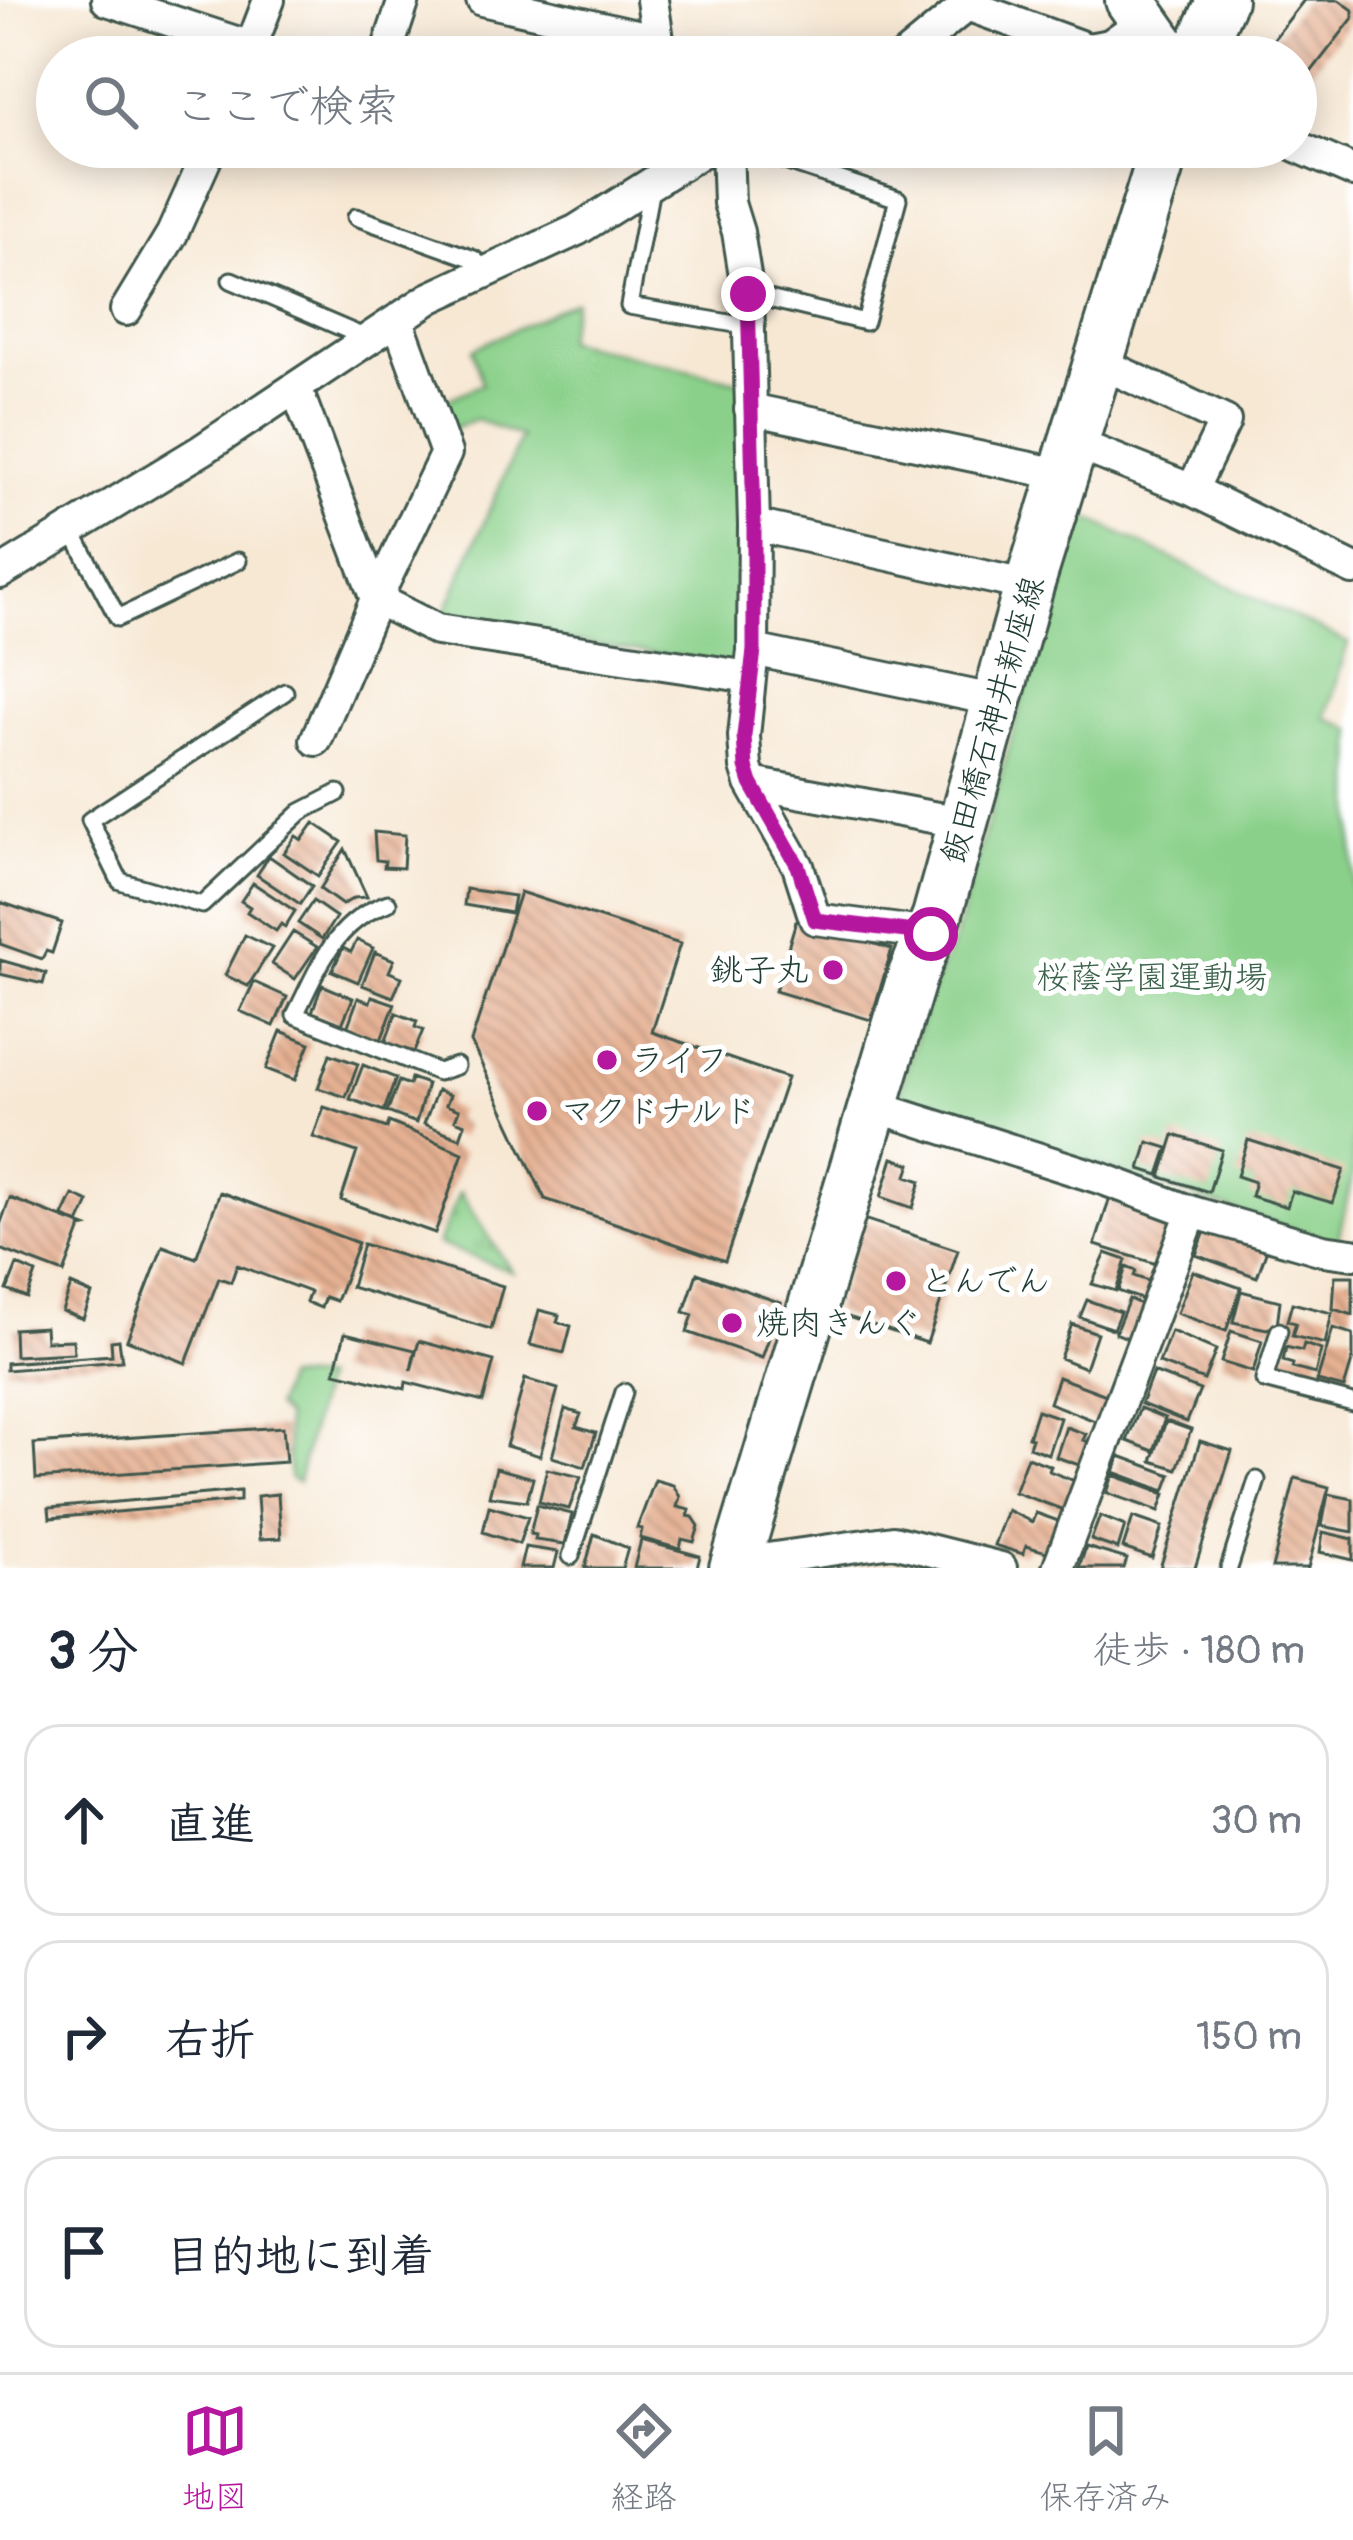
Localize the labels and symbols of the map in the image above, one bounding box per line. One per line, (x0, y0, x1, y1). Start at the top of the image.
route end (721, 267, 775, 321)
street label: 飯田橋石神井新座線 (932, 572, 1054, 868)
route start (904, 907, 958, 961)
place label: 銚子丸 (710, 950, 809, 991)
marker: 銚子丸 (820, 957, 846, 983)
park label: 桜蔭学園運動場 (1037, 957, 1268, 998)
place label: ライフ (631, 1040, 729, 1081)
marker: ライフ (594, 1047, 620, 1073)
place label: マクドナルド (561, 1091, 756, 1132)
marker: マクドナルド (524, 1098, 550, 1124)
place label: とんでん (920, 1261, 1050, 1302)
marker: とんでん (883, 1268, 909, 1294)
place label: 焼肉きんぐ (756, 1303, 921, 1344)
marker: 焼肉きんぐ (719, 1310, 745, 1336)

